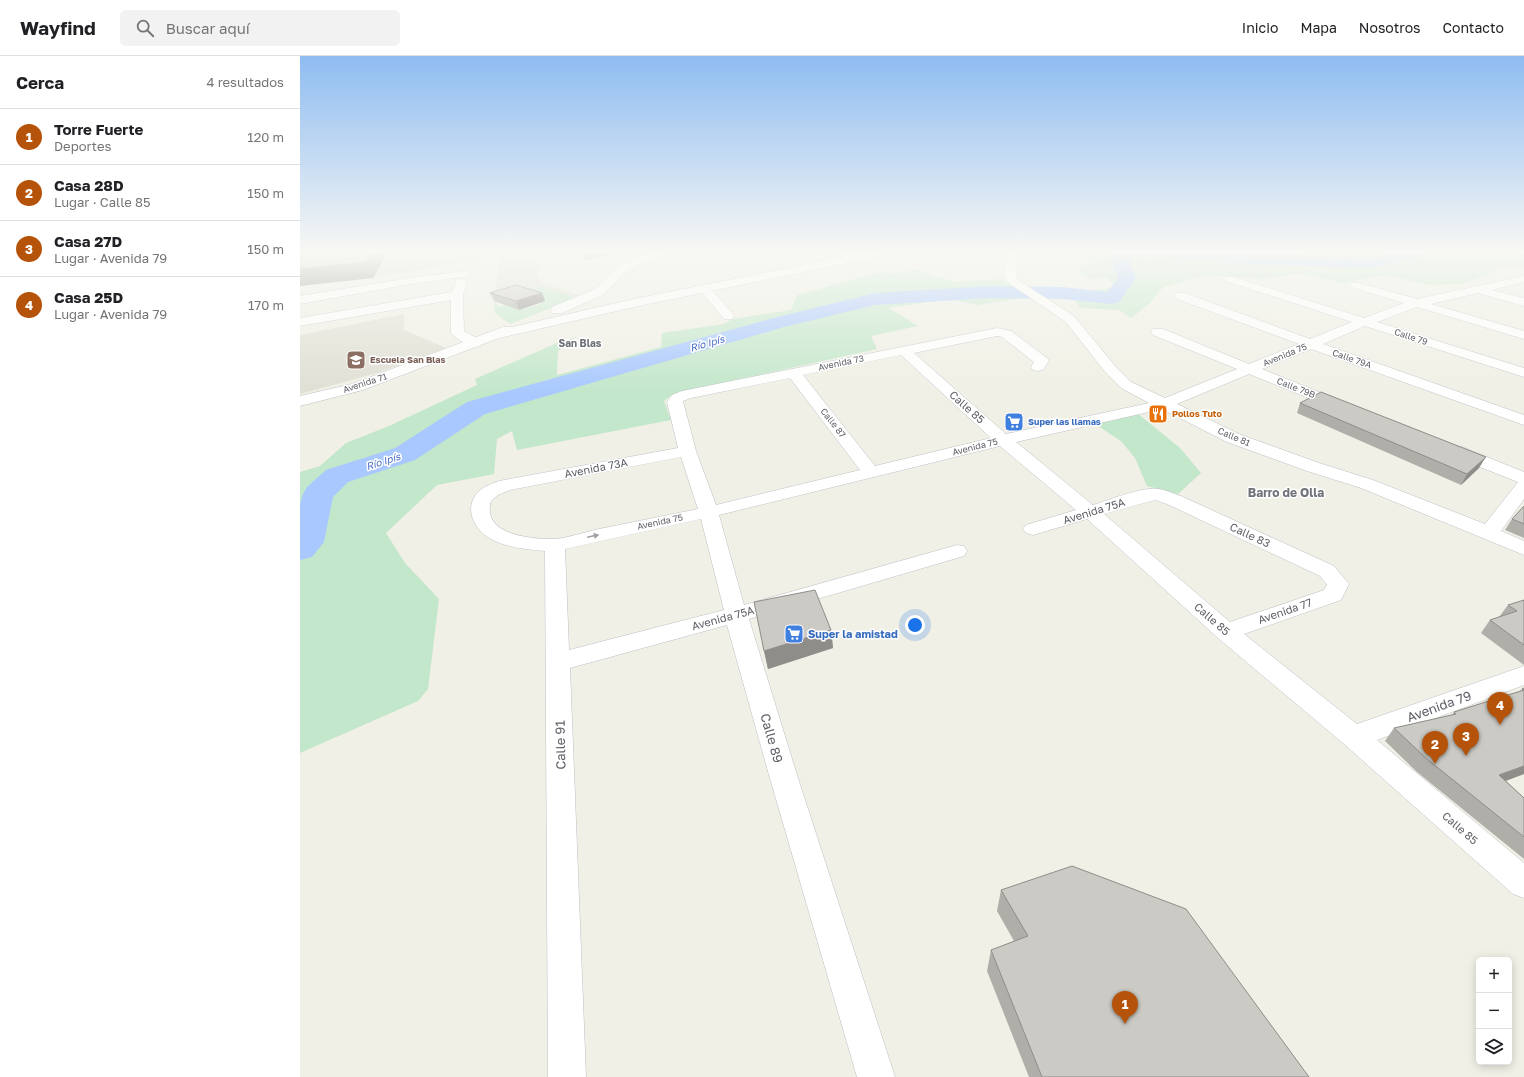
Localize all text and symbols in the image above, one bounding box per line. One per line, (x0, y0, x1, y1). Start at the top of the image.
search box (120, 10, 400, 46)
text: Wayfind (20, 16, 96, 39)
icon: search (134, 17, 156, 39)
text: Buscar aquí (166, 19, 250, 37)
text: Inicio (1242, 19, 1278, 36)
text: Mapa (1300, 19, 1337, 36)
text: Nosotros (1359, 19, 1420, 36)
text: Contacto (1442, 19, 1504, 36)
text: Cerca (16, 72, 64, 93)
text: 4 resultados (206, 74, 284, 90)
text: Torre Fuerte (54, 120, 143, 138)
text: 1 (26, 129, 32, 145)
text: 120 m (247, 129, 284, 145)
text: Deportes (54, 138, 111, 154)
text: Casa 28D (54, 176, 124, 194)
text: 2 (25, 185, 33, 201)
text: 150 m (247, 185, 284, 201)
text: Lugar · Calle 85 (54, 194, 150, 210)
text: Casa 27D (54, 232, 122, 250)
text: 3 (25, 241, 33, 257)
text: 150 m (247, 241, 284, 257)
text: Lugar · Avenida 79 (54, 250, 167, 266)
text: Casa 25D (54, 288, 123, 306)
text: 4 (25, 297, 33, 313)
text: 170 m (248, 297, 284, 313)
text: Lugar · Avenida 79 (54, 306, 167, 322)
street label: Calle 79 (1393, 326, 1429, 347)
water label: Río Ipís (688, 332, 726, 354)
district label: San Blas (559, 337, 602, 349)
street label: Avenida 75 (1261, 341, 1308, 368)
street label: Calle 79A (1331, 347, 1373, 370)
school or university icon: Escuela San Blas (345, 349, 367, 371)
street label: Avenida 73 (817, 352, 865, 373)
place label: Escuela San Blas (370, 354, 446, 365)
street label: Avenida 71 (341, 370, 389, 395)
street label: Calle 79B (1275, 375, 1317, 400)
street label: Calle 85 (947, 387, 988, 426)
restaurant icon: Pollos Tuto (1147, 403, 1169, 425)
street label: Calle 87 (818, 406, 849, 440)
place label: Pollos Tuto (1172, 408, 1222, 419)
supermarket icon: Super las llamas (1003, 411, 1025, 433)
place label: Super las llamas (1028, 416, 1101, 427)
street label: Calle 81 (1216, 425, 1253, 449)
street label: Avenida 75 (951, 436, 999, 457)
water label: Río Ipís (364, 450, 402, 472)
street label: Avenida 73A (563, 455, 629, 480)
district label: Barro de Olla (1248, 485, 1324, 500)
street label: Avenida 75A (1061, 495, 1127, 526)
street label: Avenida 75 (636, 511, 684, 532)
street label: Calle 83 (1228, 520, 1272, 550)
one-way arrow (587, 533, 599, 539)
street label: Avenida 77 (1256, 595, 1314, 626)
street label: Calle 85 (1192, 600, 1233, 638)
street label: Avenida 75A (690, 603, 756, 632)
your location (905, 615, 925, 635)
supermarket icon: Super la amistad (783, 623, 805, 645)
place label: Super la amistad (808, 627, 898, 640)
street label: Avenida 79 (1405, 687, 1473, 725)
pin: 4 (1487, 692, 1513, 725)
street label: Calle 89 (757, 711, 787, 765)
street label: Calle 91 (552, 720, 568, 770)
pin: 3 (1453, 723, 1479, 756)
pin: 2 (1422, 731, 1448, 764)
street label: Calle 85 (1440, 809, 1481, 847)
map controls (1476, 957, 1512, 1065)
button: + (1476, 957, 1512, 993)
pin: 1 (1112, 991, 1138, 1024)
button: − (1476, 993, 1512, 1029)
button: layers (1476, 1029, 1512, 1065)

